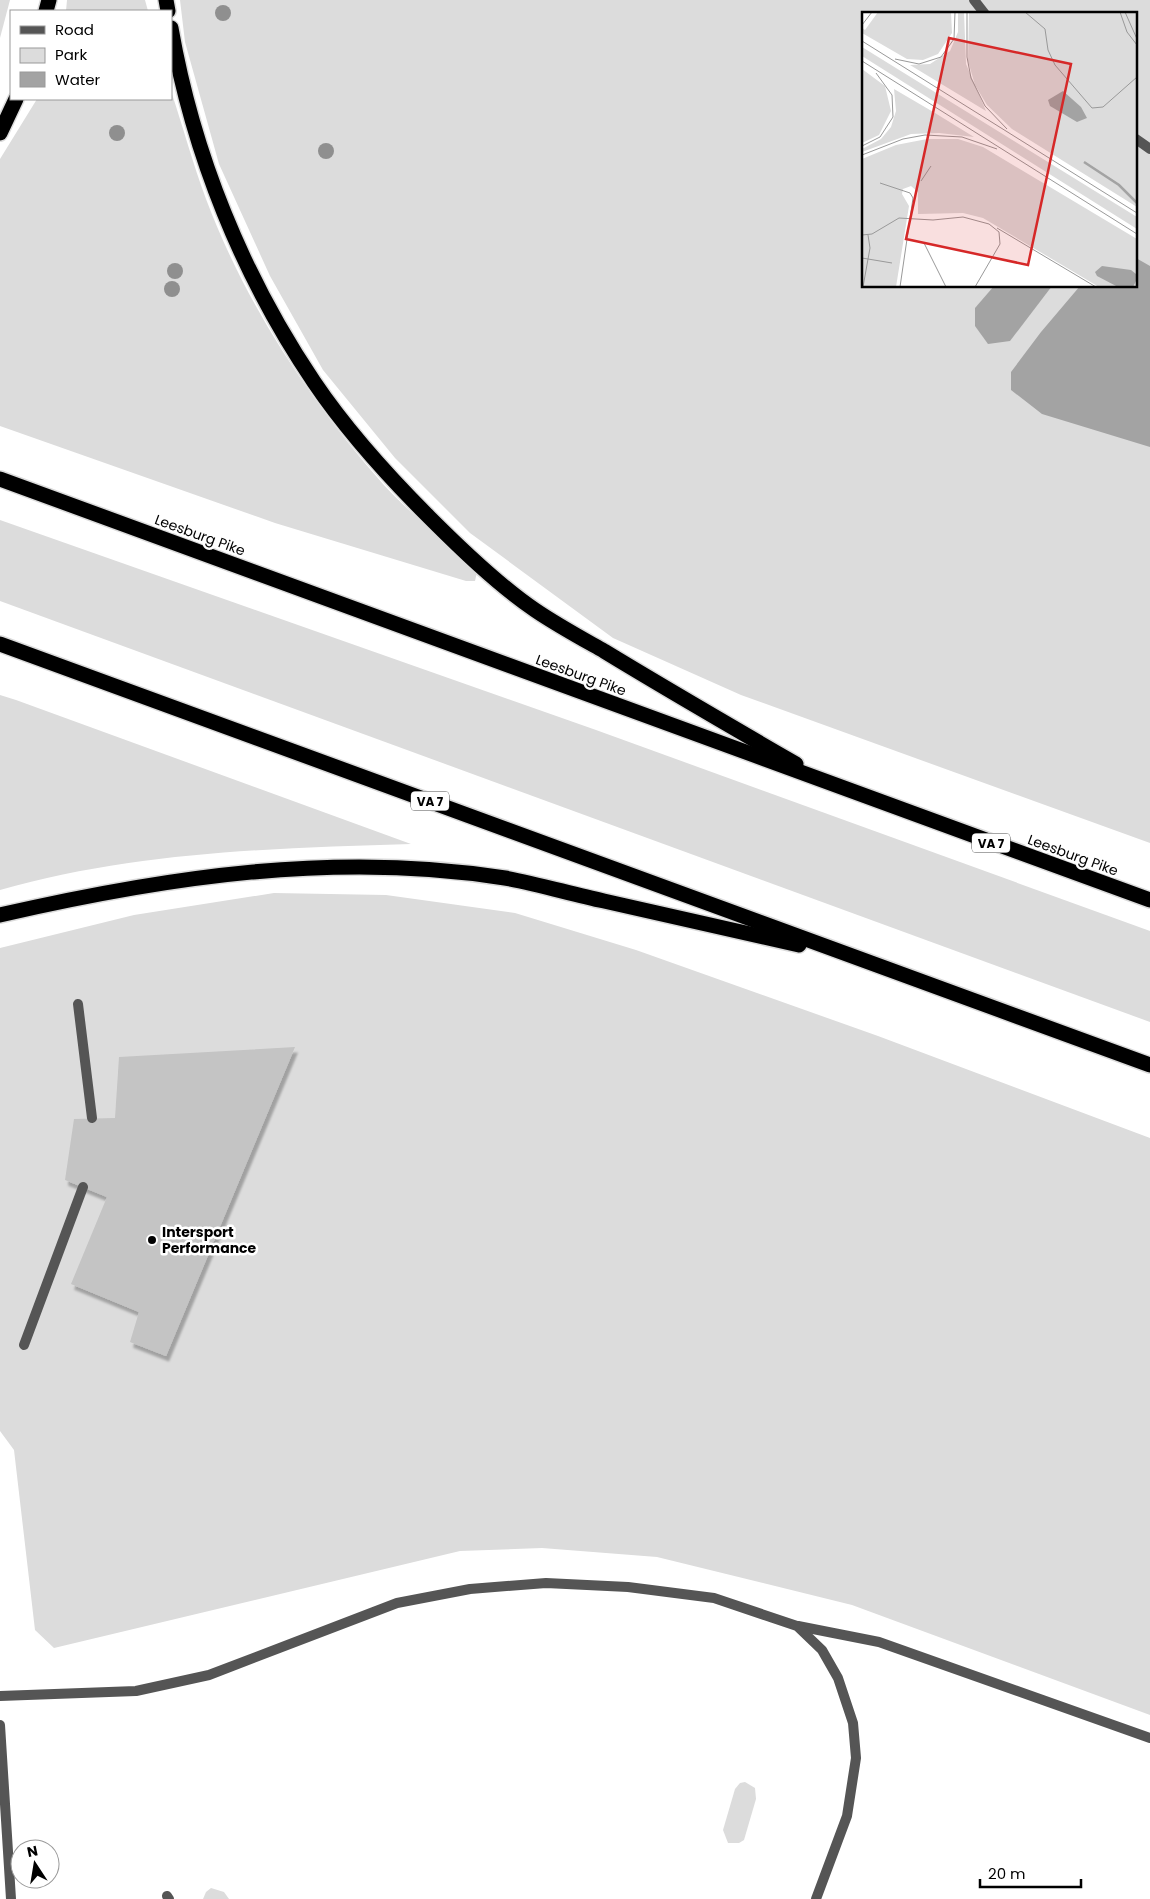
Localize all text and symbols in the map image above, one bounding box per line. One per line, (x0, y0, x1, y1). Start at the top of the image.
legend (10, 10, 172, 100)
inset map (862, 12, 1138, 288)
text: Road (55, 19, 94, 40)
text: Park (55, 44, 87, 65)
text: Water (55, 69, 101, 90)
street label: Leesburg Pike (152, 509, 248, 561)
street label: Leesburg Pike (533, 649, 629, 701)
road number: VA 7 (411, 791, 449, 810)
street label: Leesburg Pike (1025, 829, 1121, 881)
road number: VA 7 (972, 834, 1010, 852)
place label: Intersport Performance (162, 1222, 257, 1258)
marker: Intersport Performance (146, 1234, 158, 1246)
north arrow (10, 1839, 60, 1889)
text: N (25, 1840, 40, 1862)
scale bar (980, 1856, 1081, 1888)
text: 20 m (988, 1863, 1026, 1884)

